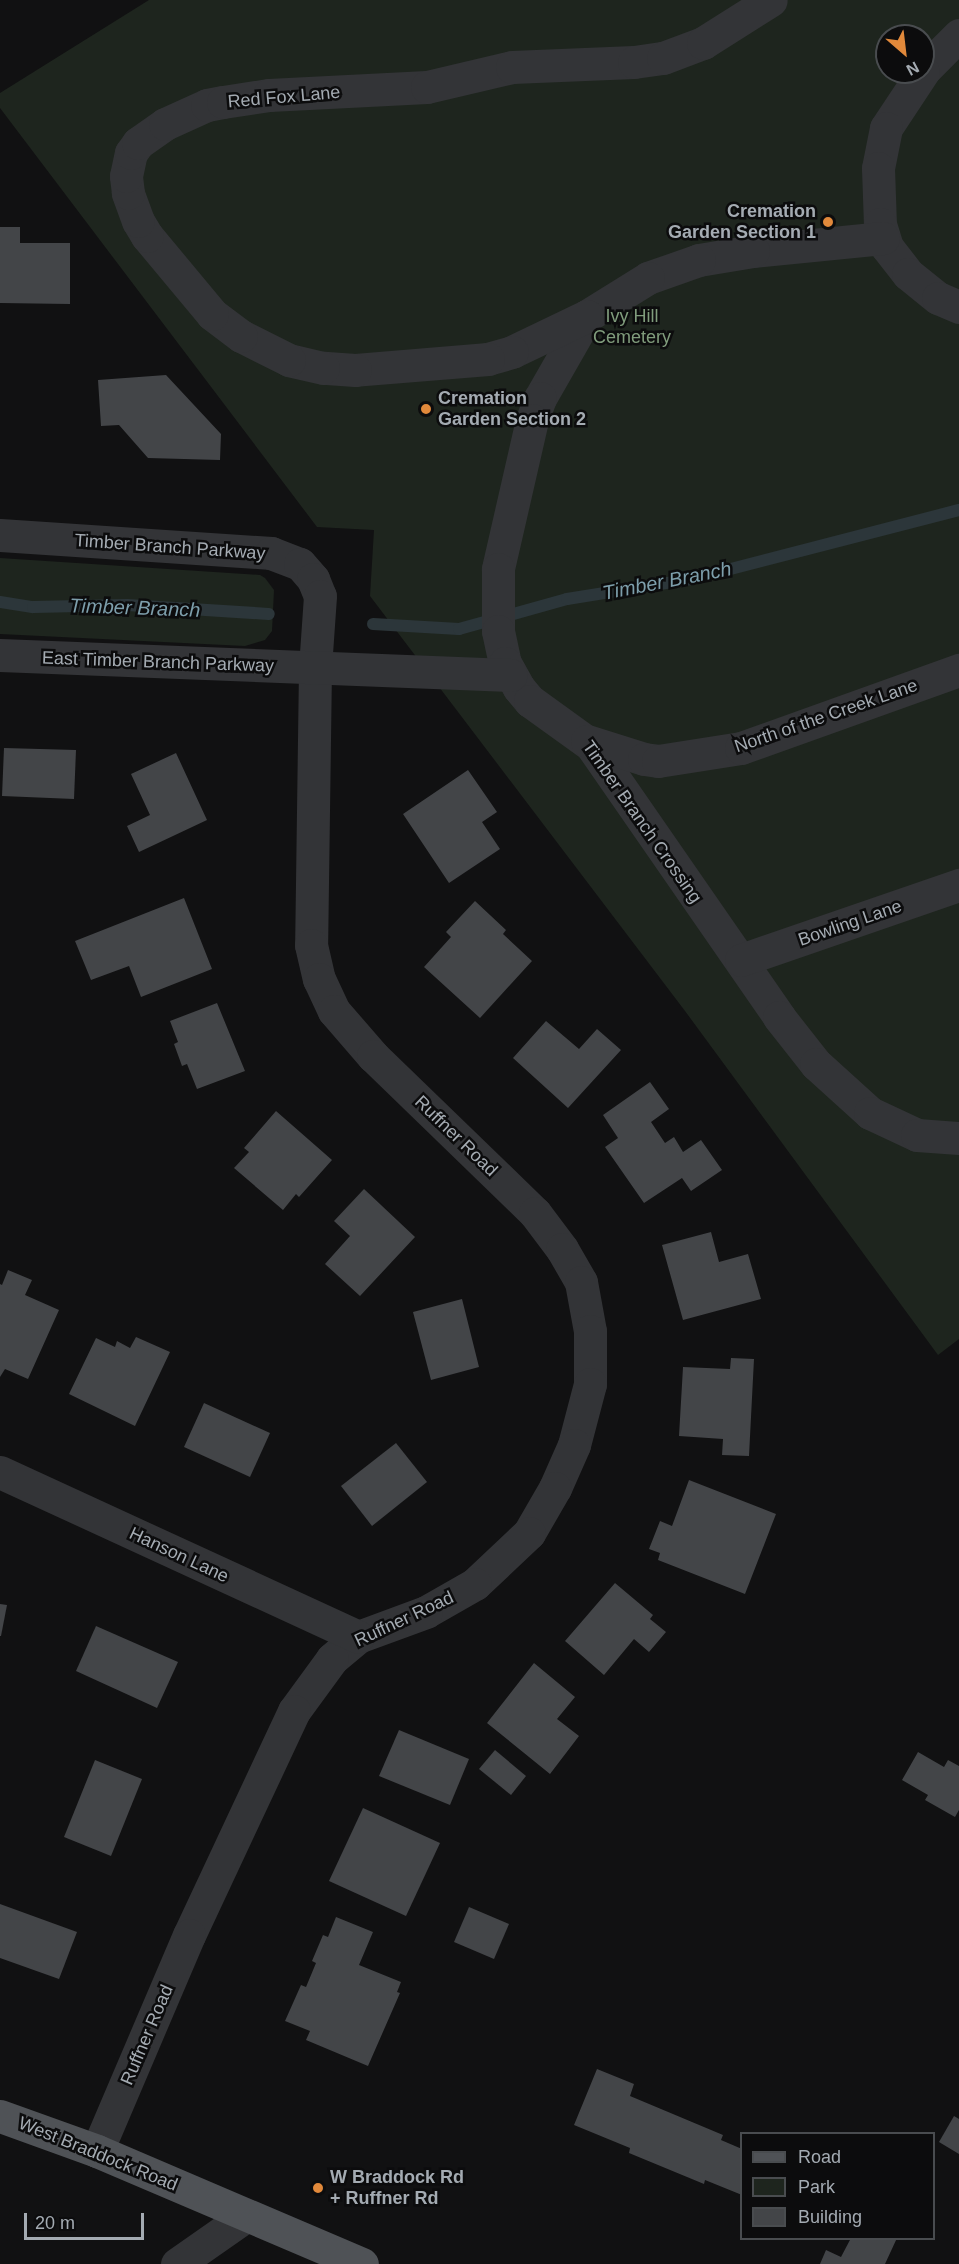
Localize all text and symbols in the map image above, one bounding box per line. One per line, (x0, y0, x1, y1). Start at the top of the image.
north arrow (875, 24, 935, 84)
text: N (904, 58, 922, 79)
street label: Red Fox Lane (227, 81, 341, 113)
place label: Cremation Garden Section 1 (668, 201, 816, 244)
marker: Cremation Garden Section 1 (821, 215, 835, 229)
park label: Ivy Hill Cemetery (593, 306, 671, 348)
place label: Cremation Garden Section 2 (438, 388, 586, 430)
marker: Cremation Garden Section 2 (419, 402, 433, 416)
street label: Timber Branch Parkway (74, 530, 266, 564)
water label: Timber Branch (600, 557, 734, 605)
water label: Timber Branch (69, 594, 201, 622)
street label: East Timber Branch Parkway (41, 647, 275, 677)
street label: North of the Creek Lane (732, 675, 920, 757)
street label: Timber Branch Crossing (578, 737, 706, 907)
street label: Bowling Lane (795, 895, 905, 951)
street label: Ruffner Road (410, 1091, 502, 1181)
street label: Hanson Lane (126, 1523, 232, 1587)
street label: Ruffner Road (351, 1587, 457, 1651)
street label: Ruffner Road (116, 1982, 178, 2088)
street label: West Braddock Road (15, 2112, 181, 2196)
legend (740, 2132, 935, 2240)
text: Road (798, 2147, 841, 2167)
place label: W Braddock Rd + Ruffner Rd (330, 2167, 464, 2210)
text: Park (798, 2177, 835, 2197)
marker: W Braddock Rd + Ruffner Rd (311, 2181, 325, 2195)
scale bar (27, 2201, 147, 2239)
text: Building (798, 2207, 862, 2227)
text: 20 m (35, 2213, 75, 2233)

